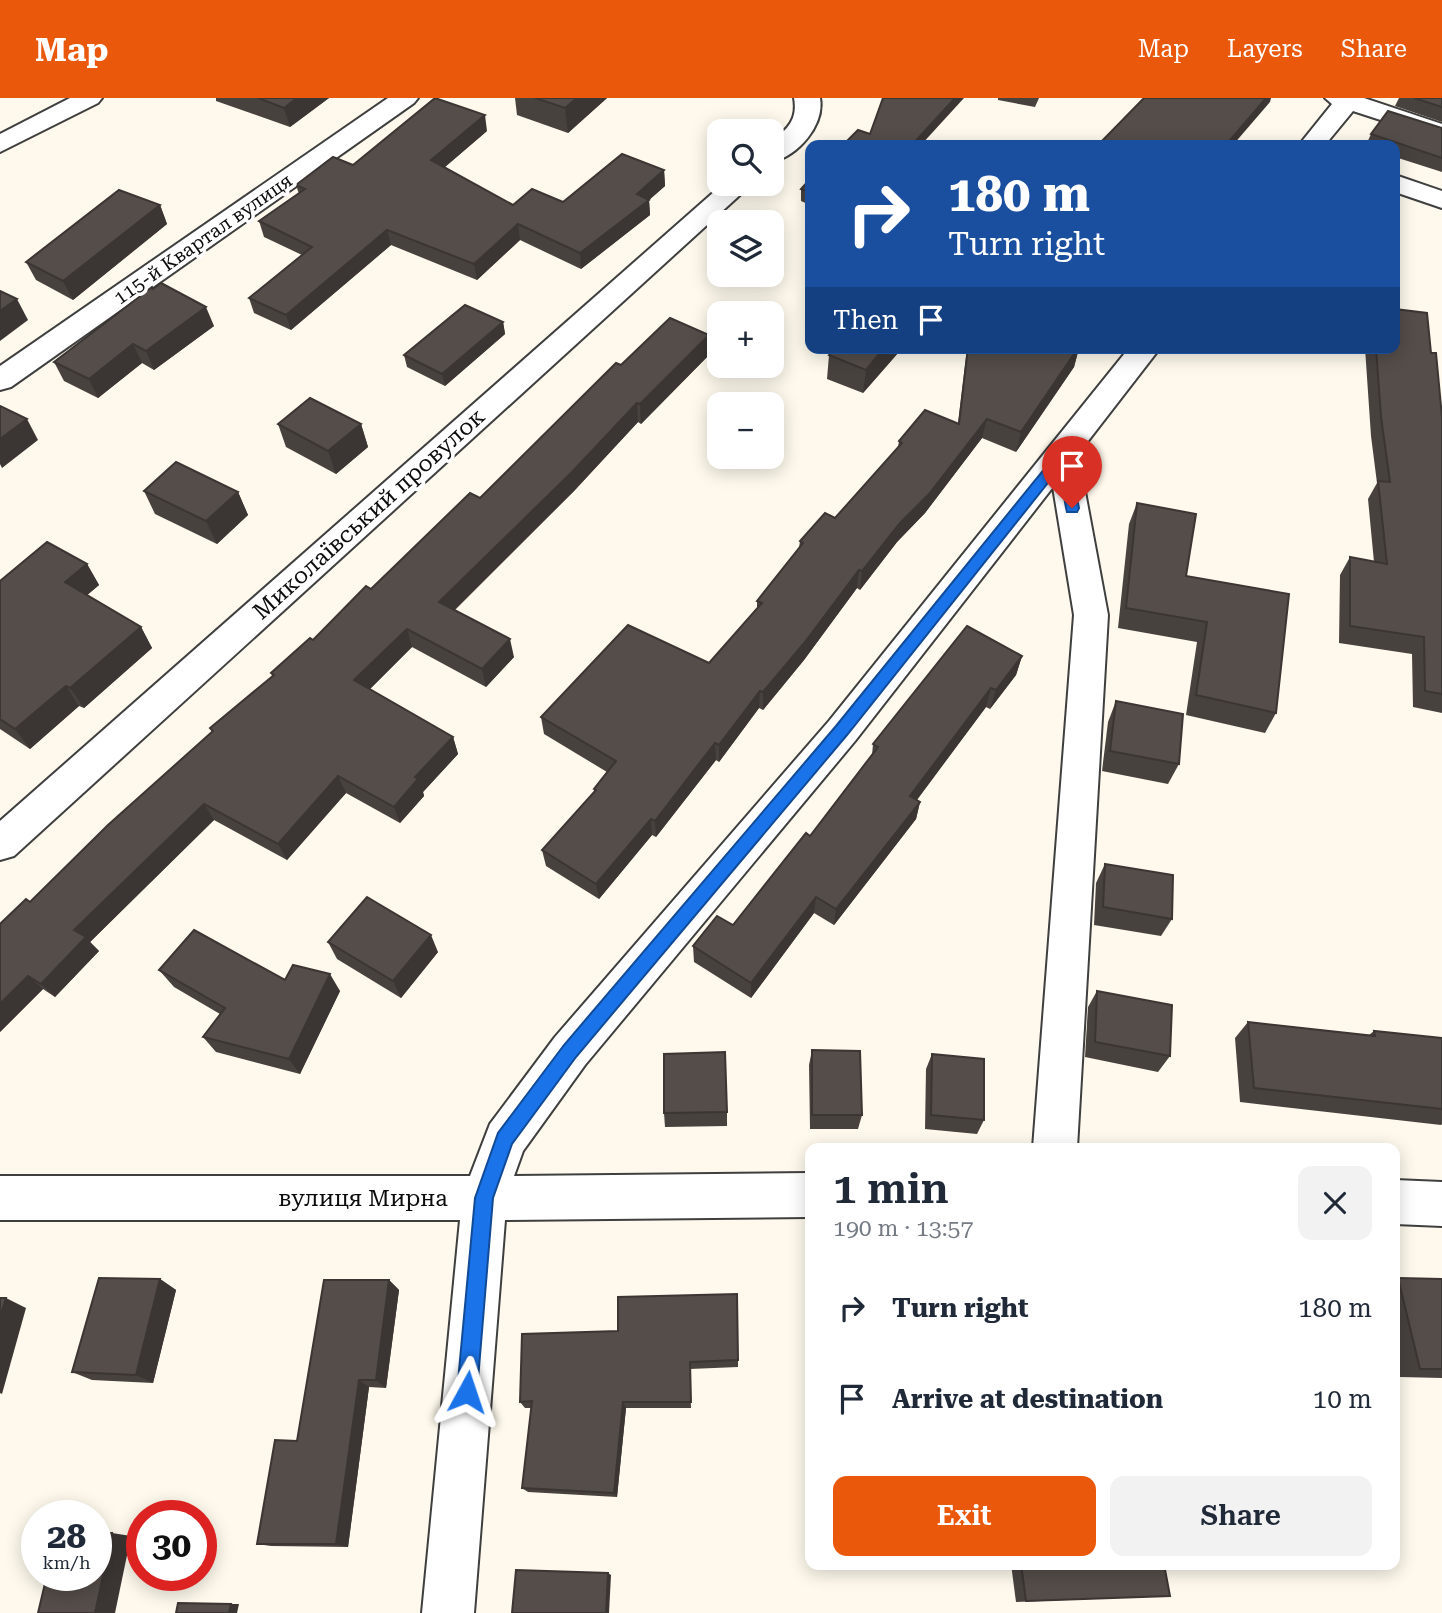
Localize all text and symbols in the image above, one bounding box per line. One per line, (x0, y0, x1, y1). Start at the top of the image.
text: Map (35, 30, 109, 69)
text: Map (1138, 35, 1189, 63)
text: Layers (1227, 35, 1303, 63)
text: Share (1341, 35, 1407, 63)
map controls (707, 119, 784, 469)
button: search (707, 119, 784, 196)
text: 180 m (948, 166, 1090, 223)
icon: right (833, 168, 924, 259)
street label: 115-й Квартал вулиця (109, 169, 297, 309)
button: layers (707, 210, 784, 287)
text: Turn right (948, 225, 1105, 263)
button: + (707, 301, 784, 378)
icon: arrive (912, 301, 950, 339)
text: Then (833, 305, 898, 335)
button: − (707, 392, 784, 469)
street label: Миколаївський провулок (248, 403, 491, 625)
pin (1042, 436, 1102, 508)
icon: arrive (1053, 447, 1091, 485)
text: 1 min (833, 1164, 949, 1213)
button: close (1298, 1166, 1372, 1240)
street label: вулиця Мирна (278, 1185, 448, 1212)
text: 190 m · 13:57 (833, 1215, 973, 1242)
icon: right (833, 1289, 871, 1327)
text: Turn right (892, 1293, 1028, 1323)
text: 180 m (1298, 1293, 1372, 1323)
position arrow (430, 1355, 504, 1429)
icon: arrive (833, 1380, 871, 1418)
text: Arrive at destination (892, 1384, 1163, 1414)
text: 10 m (1313, 1384, 1372, 1414)
button: Exit (833, 1476, 1096, 1556)
button: Share (1110, 1476, 1372, 1556)
speed limit sign: 30 (126, 1500, 217, 1591)
text: 28 (47, 1516, 86, 1557)
text: km/h (42, 1552, 91, 1573)

